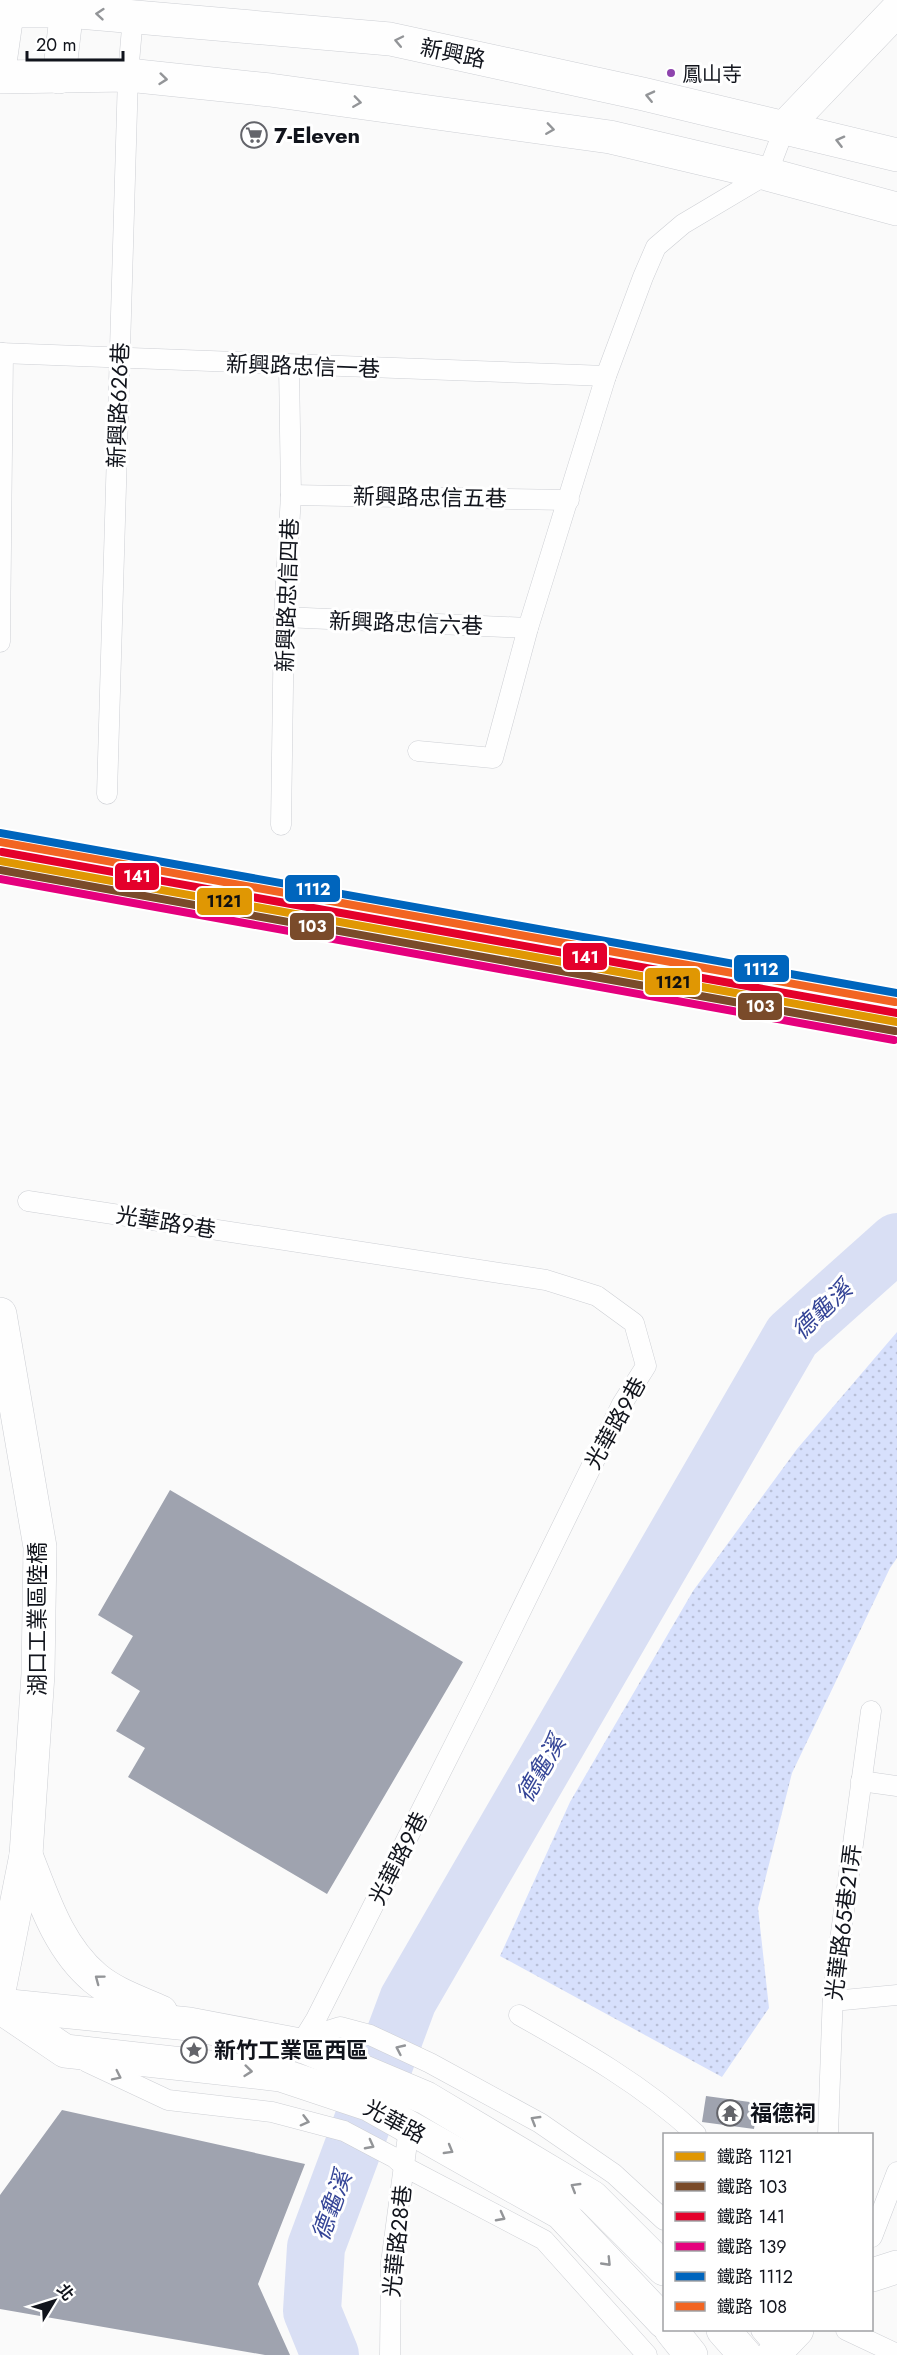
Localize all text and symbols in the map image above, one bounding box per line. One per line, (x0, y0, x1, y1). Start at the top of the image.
one-way arrow (95, 8, 104, 21)
scale bar (27, 24, 123, 62)
street label: 新興路 (417, 30, 489, 76)
text: 20 m (36, 32, 76, 58)
one-way arrow (394, 35, 404, 48)
place label: 鳳山寺 (682, 60, 742, 89)
marker: 鳳山寺 (665, 67, 677, 79)
one-way arrow (159, 72, 168, 85)
one-way arrow (646, 90, 656, 103)
one-way arrow (352, 95, 362, 108)
place label: 7-Eleven (274, 119, 360, 151)
supermarket icon: 7-Eleven (239, 120, 269, 150)
one-way arrow (545, 122, 555, 134)
one-way arrow (835, 136, 845, 149)
street label: 新興路626巷 (100, 342, 136, 468)
street label: 新興路忠信一巷 (225, 347, 381, 385)
street label: 新興路忠信五巷 (353, 480, 507, 514)
street label: 新興路忠信四巷 (268, 517, 306, 673)
street label: 新興路忠信六巷 (328, 604, 484, 642)
line badge: 141 (114, 862, 160, 891)
text: 141 (123, 865, 151, 888)
line badge: 1112 (284, 874, 341, 903)
text: 1112 (296, 878, 330, 901)
line badge: 1121 (196, 887, 253, 916)
text: 1121 (207, 890, 241, 913)
line badge: 103 (289, 912, 335, 941)
text: 103 (298, 915, 326, 938)
line badge: 141 (562, 942, 608, 971)
text: 141 (571, 946, 599, 969)
line badge: 1112 (733, 954, 790, 983)
text: 1112 (744, 958, 778, 981)
line badge: 1121 (644, 967, 701, 996)
text: 1121 (656, 971, 690, 994)
line badge: 103 (737, 992, 783, 1021)
text: 103 (746, 995, 774, 1018)
street label: 光華路9巷 (114, 1198, 218, 1246)
water label: 德龜溪 (784, 1270, 862, 1347)
street label: 光華路9巷 (577, 1371, 653, 1475)
street label: 湖口工業區陸橋 (21, 1542, 53, 1696)
water label: 德龜溪 (507, 1726, 575, 1809)
street label: 光華路9巷 (361, 1806, 435, 1910)
street label: 光華路65巷21弄 (818, 1842, 868, 2002)
one-way arrow (95, 1976, 106, 1987)
place label: 新竹工業區西區 (214, 2034, 368, 2066)
place icon: 新竹工業區西區 (179, 2035, 209, 2065)
one-way arrow (396, 2045, 407, 2057)
one-way arrow (243, 2065, 253, 2077)
one-way arrow (111, 2069, 122, 2081)
street label: 光華路 (358, 2091, 432, 2151)
place label: 福德祠 (750, 2097, 816, 2129)
temple icon: 福德祠 (715, 2098, 745, 2128)
one-way arrow (299, 2114, 310, 2126)
one-way arrow (531, 2116, 541, 2128)
legend (663, 2133, 873, 2331)
one-way arrow (364, 2138, 374, 2149)
one-way arrow (443, 2143, 453, 2154)
text: 鐵路 1121 (717, 2144, 793, 2170)
water label: 德龜溪 (303, 2163, 361, 2246)
text: 鐵路 103 (717, 2174, 787, 2200)
street label: 光華路28巷 (375, 2183, 419, 2299)
one-way arrow (571, 2183, 581, 2195)
text: 鐵路 141 (717, 2204, 785, 2230)
one-way arrow (495, 2210, 506, 2221)
text: 鐵路 139 (717, 2234, 787, 2260)
one-way arrow (600, 2255, 611, 2265)
text: 鐵路 1112 (717, 2264, 793, 2290)
north arrow (24, 2271, 84, 2331)
text: 北 (51, 2279, 79, 2305)
text: 鐵路 108 (717, 2294, 787, 2320)

